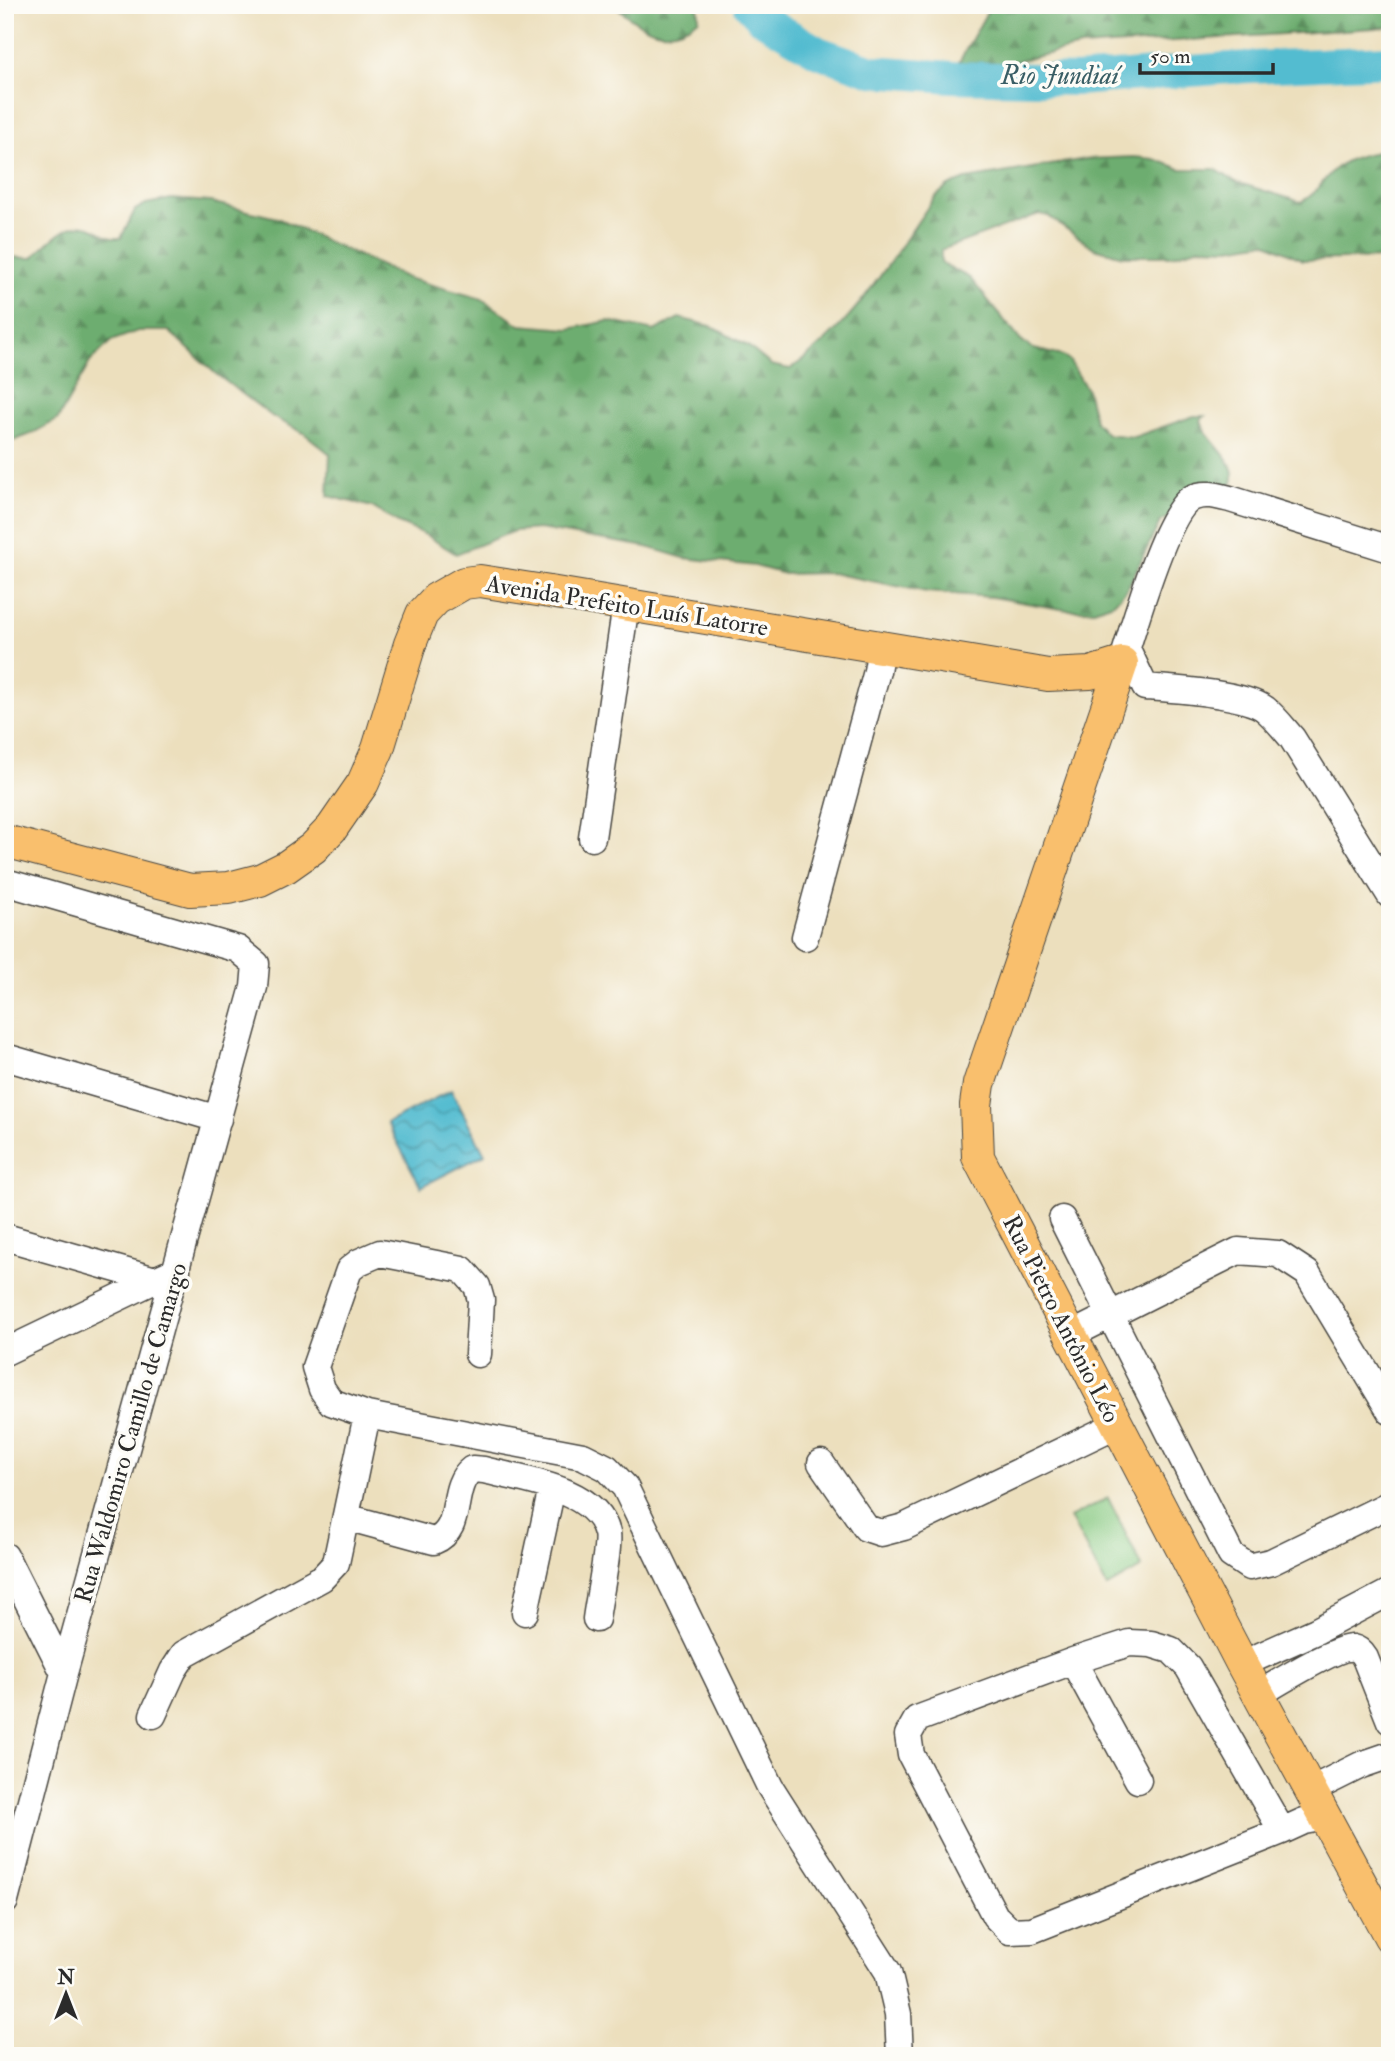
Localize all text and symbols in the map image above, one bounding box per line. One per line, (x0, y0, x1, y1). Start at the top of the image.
scale bar (1140, 32, 1272, 76)
text: 50 m (1150, 43, 1191, 70)
water label: Rio Jundiaí (1000, 60, 1123, 92)
street label: Avenida Prefeito Luís Latorre (483, 568, 770, 644)
street label: Rua Pietro Antônio Léo (995, 1210, 1127, 1428)
street label: Rua Waldomiro Camillo de Camargo (68, 1259, 194, 1607)
north arrow (32, 1960, 102, 2030)
text: N (56, 1966, 75, 1990)

